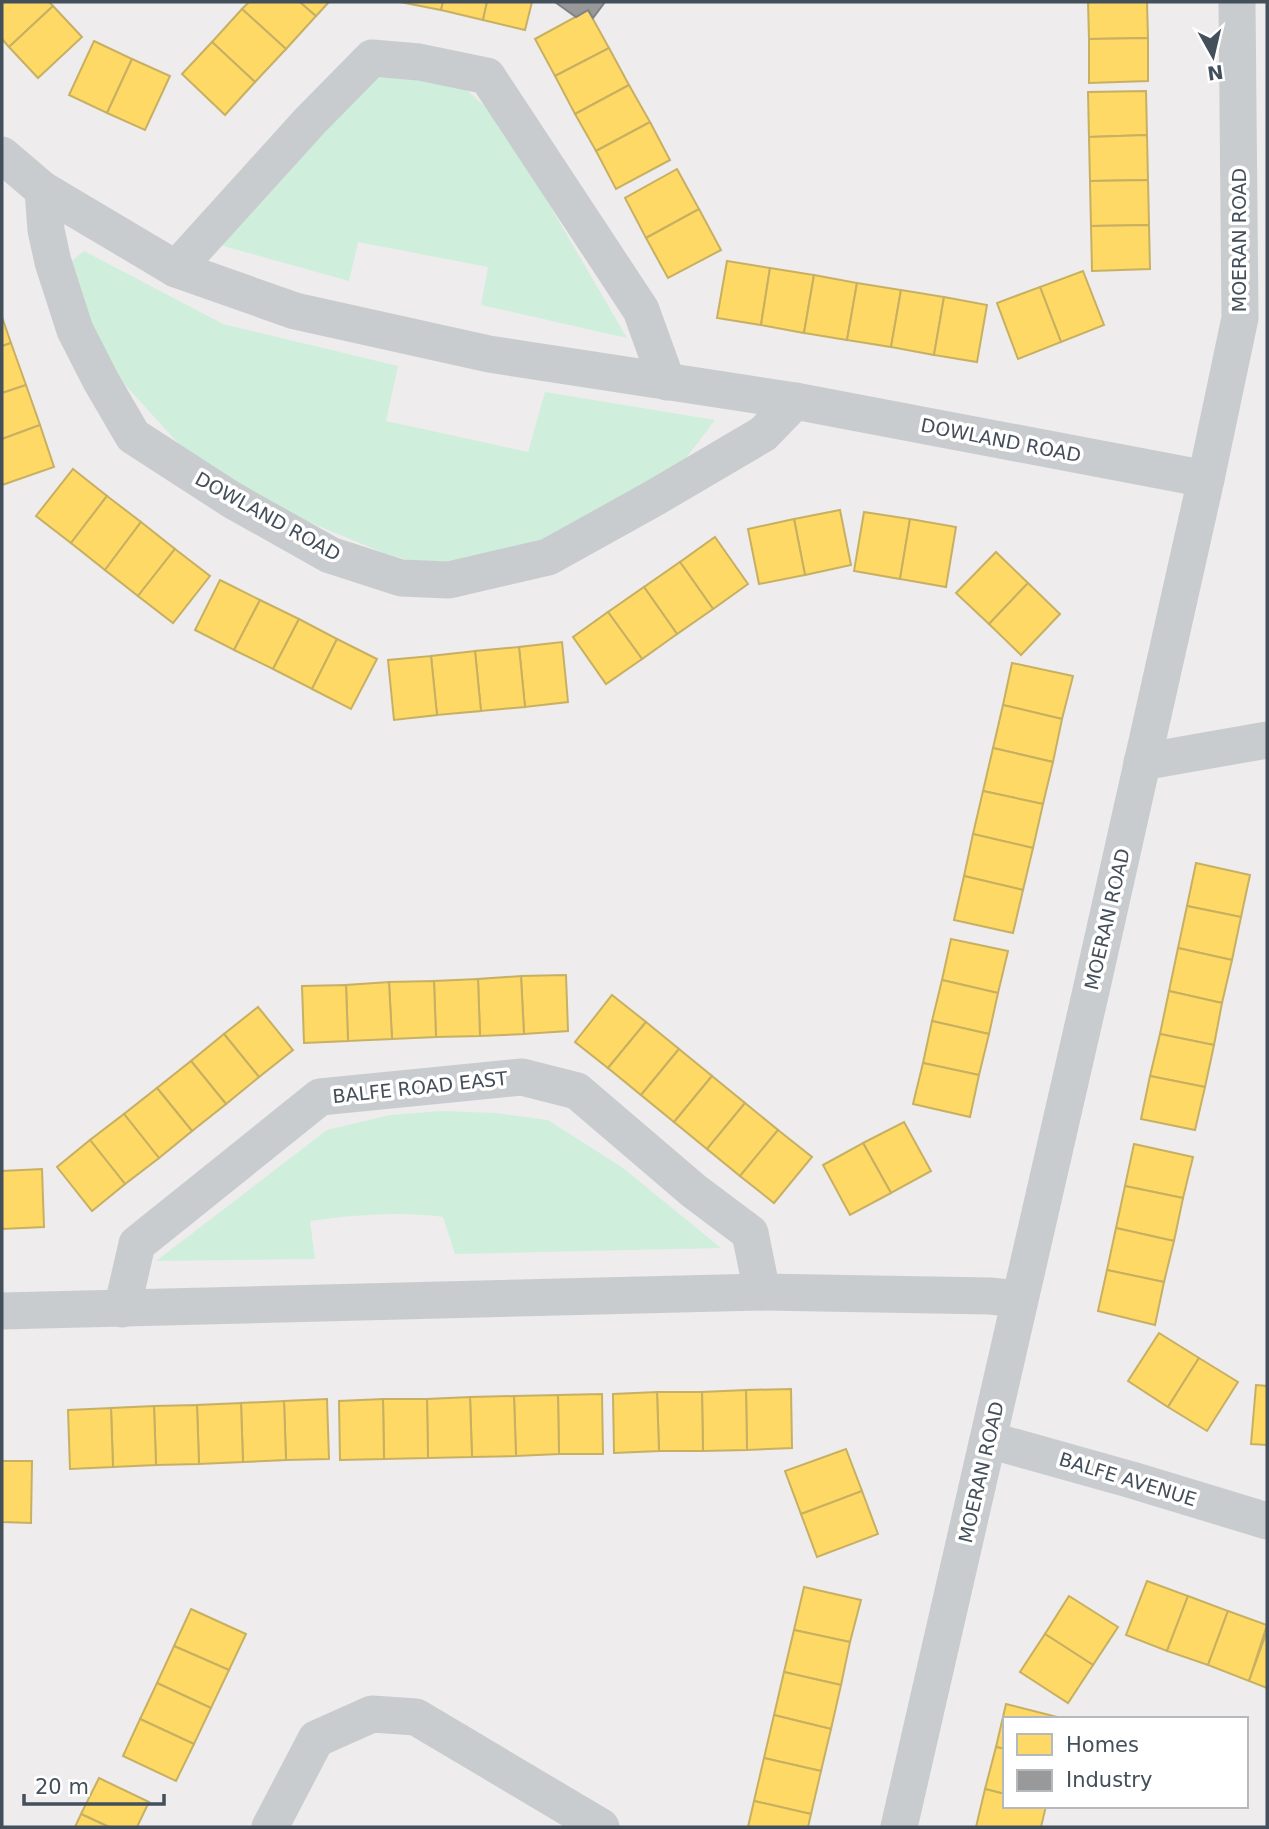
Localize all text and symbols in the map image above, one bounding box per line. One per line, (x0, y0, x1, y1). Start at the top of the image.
north arrow (1178, 21, 1248, 91)
text: N (1206, 61, 1225, 85)
street label: MOERAN ROAD (1228, 168, 1250, 312)
street label: DOWLAND ROAD (919, 414, 1083, 466)
street label: DOWLAND ROAD (192, 467, 344, 565)
street label: MOERAN ROAD (1080, 846, 1134, 992)
street label: BALFE ROAD EAST (331, 1067, 509, 1107)
street label: MOERAN ROAD (954, 1399, 1008, 1545)
street label: BALFE AVENUE (1057, 1448, 1199, 1510)
legend (1003, 1717, 1248, 1808)
text: Homes (1066, 1733, 1139, 1757)
scale bar (24, 1762, 164, 1806)
text: Industry (1066, 1768, 1152, 1792)
text: 20 m (35, 1775, 89, 1799)

